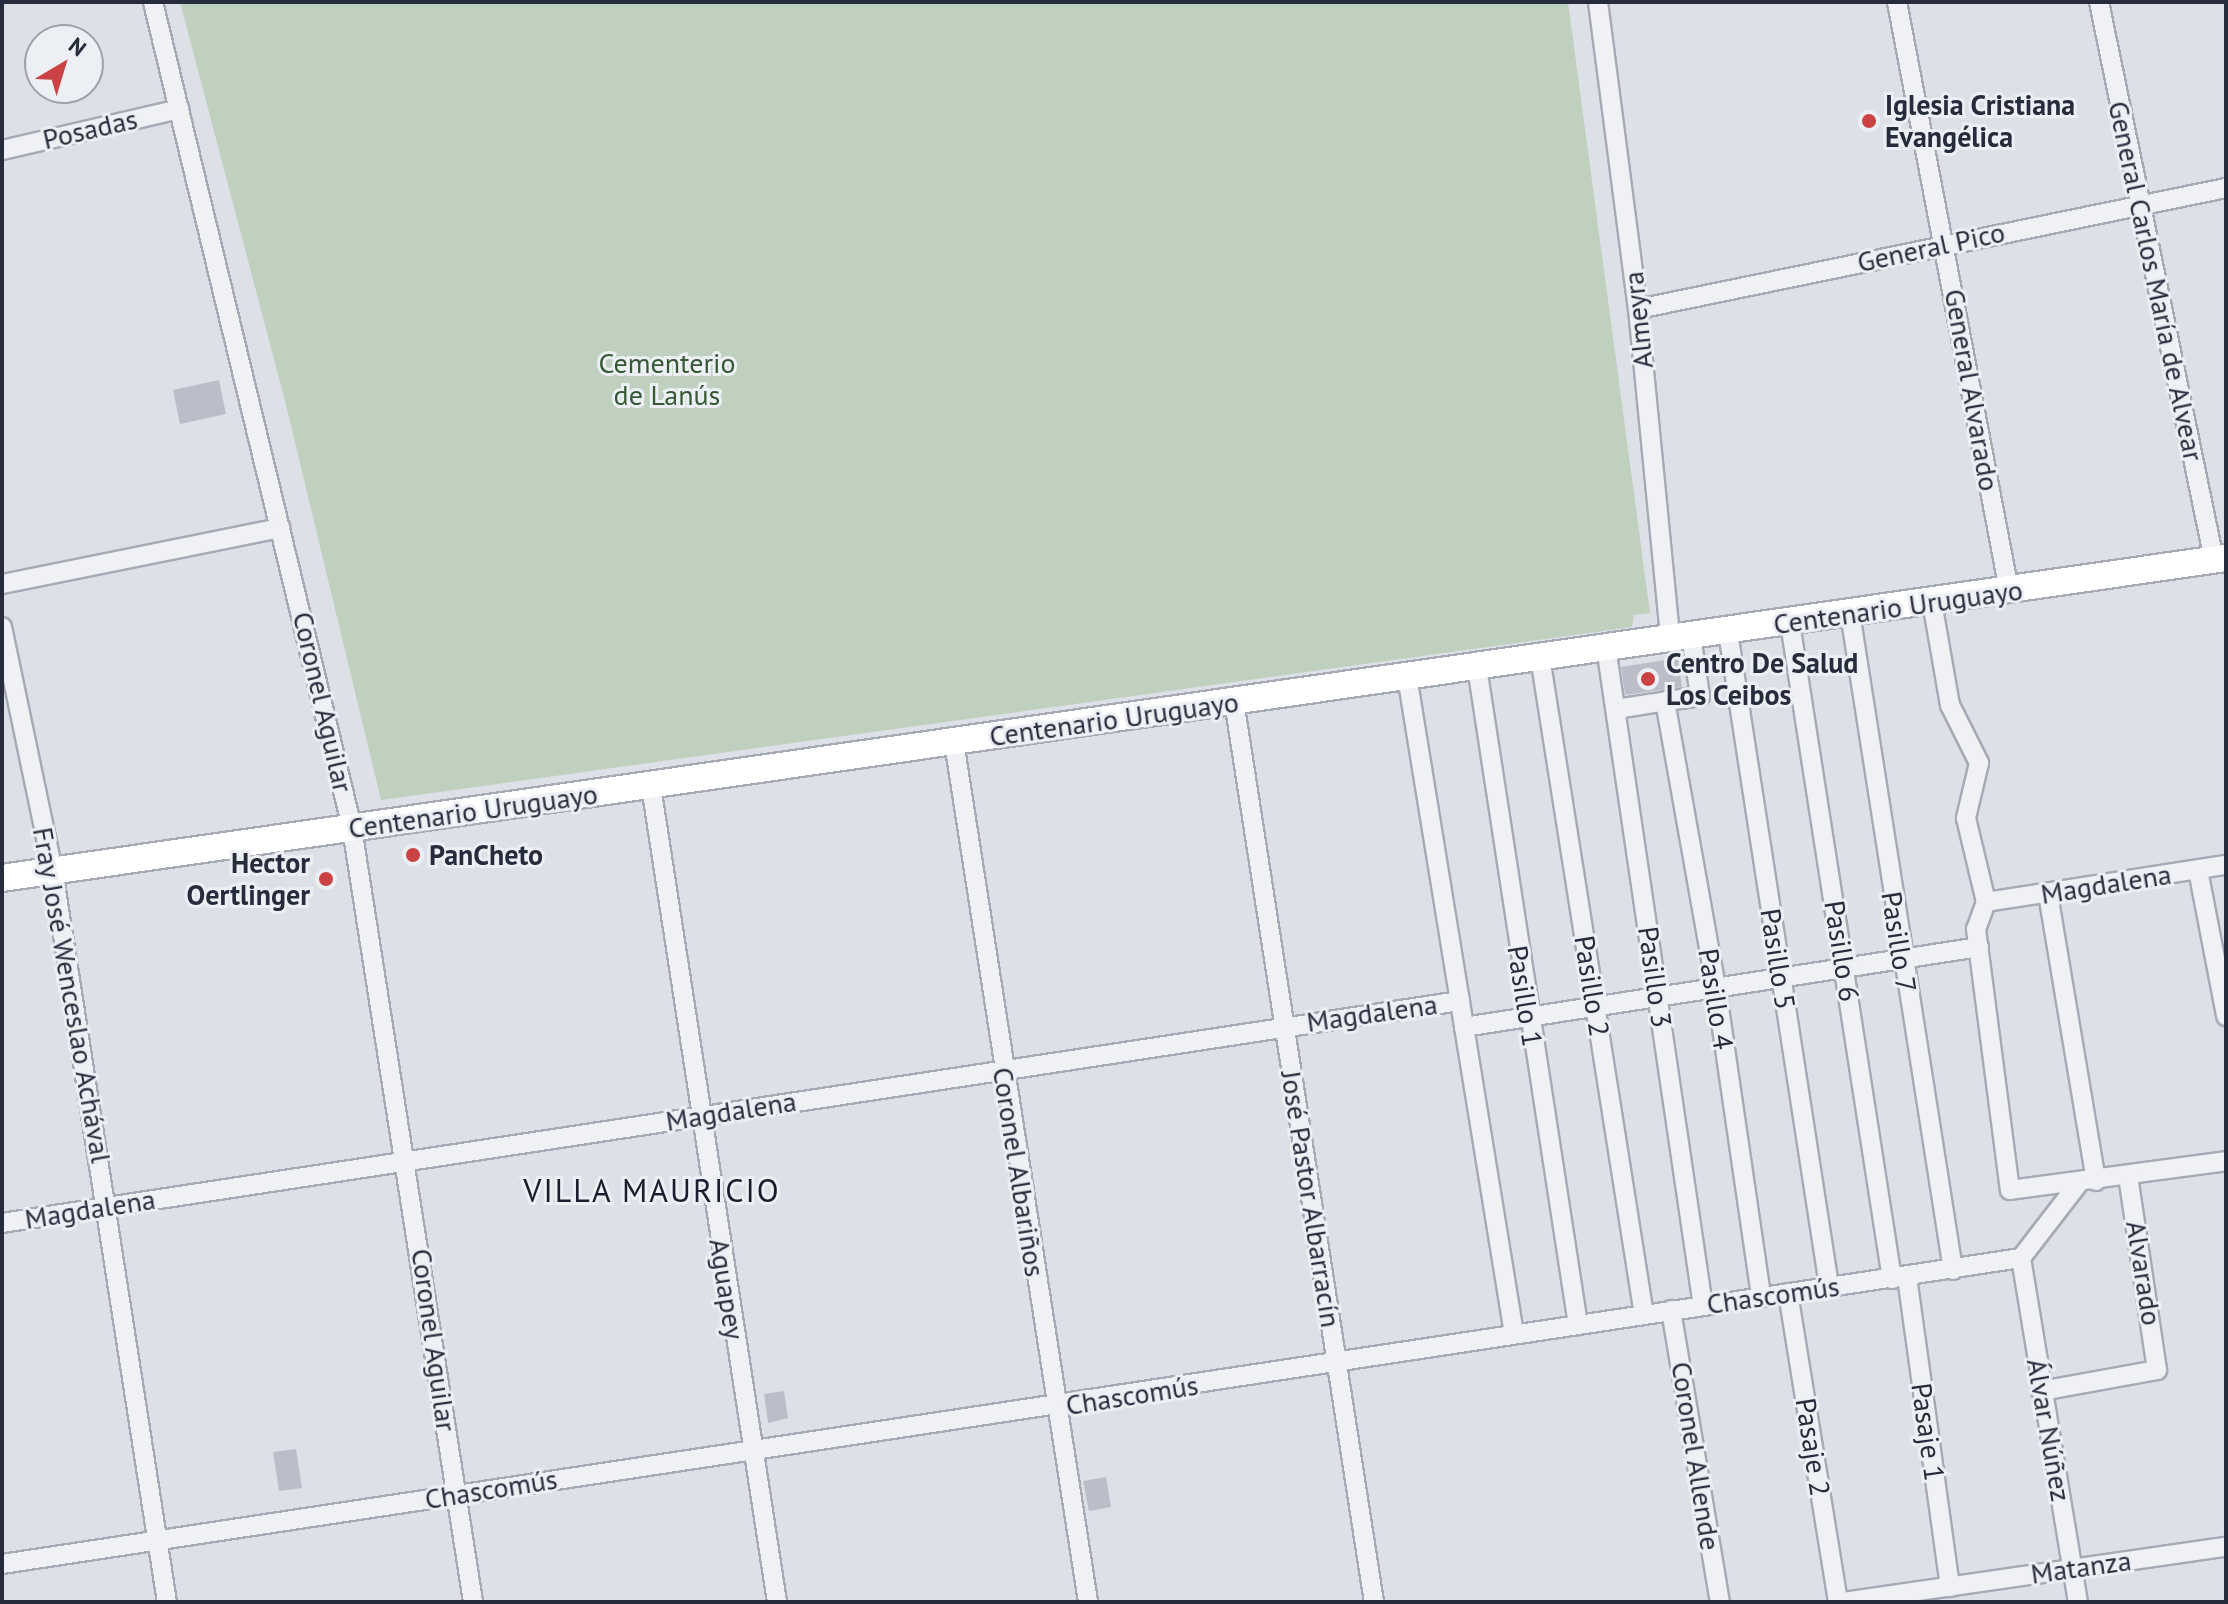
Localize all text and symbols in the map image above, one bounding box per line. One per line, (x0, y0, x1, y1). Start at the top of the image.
north arrow (24, 24, 104, 104)
text: N (63, 31, 92, 62)
place label: Iglesia Cristiana Evangélica (1885, 88, 2076, 154)
street label: General Carlos María de Alvear (2101, 98, 2211, 464)
street label: Posadas (39, 102, 141, 156)
marker: Iglesia Cristiana Evangélica (1860, 112, 1878, 130)
street label: General Pico (1854, 215, 2008, 279)
street label: Almeyra (1616, 270, 1660, 370)
street label: General Alvarado (1938, 286, 2006, 494)
park label: Cementerio de Lanús (599, 346, 735, 412)
street label: Centenario Uruguayo (1771, 573, 2025, 641)
street label: Coronel Aguilar (286, 608, 360, 796)
place label: Centro De Salud Los Ceibos (1666, 646, 1858, 712)
marker: Centro De Salud Los Ceibos (1637, 668, 1659, 690)
street label: Centenario Uruguayo (987, 685, 1241, 753)
street label: Centenario Uruguayo (346, 777, 600, 845)
street label: Fray José Wenceslao Achával (26, 823, 118, 1167)
place label: PanCheto (429, 838, 543, 872)
place label: Hector Oertlinger (186, 846, 310, 912)
marker: PanCheto (404, 846, 422, 864)
street label: Magdalena (2038, 857, 2174, 911)
marker: Hector Oertlinger (317, 870, 335, 888)
street label: Pasillo 7 (1874, 889, 1924, 995)
street label: Pasillo 6 (1817, 898, 1867, 1004)
street label: Pasillo 5 (1753, 906, 1803, 1012)
street label: Pasillo 3 (1631, 924, 1679, 1030)
street label: Pasillo 2 (1567, 933, 1617, 1039)
street label: Pasillo 1 (1500, 943, 1550, 1049)
street label: Pasillo 4 (1691, 946, 1741, 1052)
street label: Magdalena (1304, 987, 1440, 1039)
street label: Coronel Albariños (986, 1064, 1052, 1280)
street label: José Pastor Albarracín (1274, 1068, 1348, 1330)
street label: Magdalena (663, 1084, 799, 1138)
district label: VILLA MAURICIO (523, 1171, 781, 1209)
street label: Magdalena (22, 1182, 158, 1236)
street label: Alvarado (2119, 1218, 2169, 1328)
street label: Aguapey (702, 1236, 752, 1342)
street label: Coronel Aguilar (404, 1246, 464, 1434)
street label: Chascomús (1705, 1269, 1841, 1321)
street label: Álvar Núñez (2020, 1356, 2078, 1504)
street label: Coronel Allende (1664, 1359, 1728, 1553)
street label: Chascomús (1063, 1368, 1201, 1422)
street label: Pasaje 1 (1904, 1381, 1952, 1483)
street label: Pasaje 2 (1789, 1396, 1837, 1498)
street label: Chascomús (422, 1462, 560, 1516)
street label: Matanza (2029, 1543, 2133, 1591)

